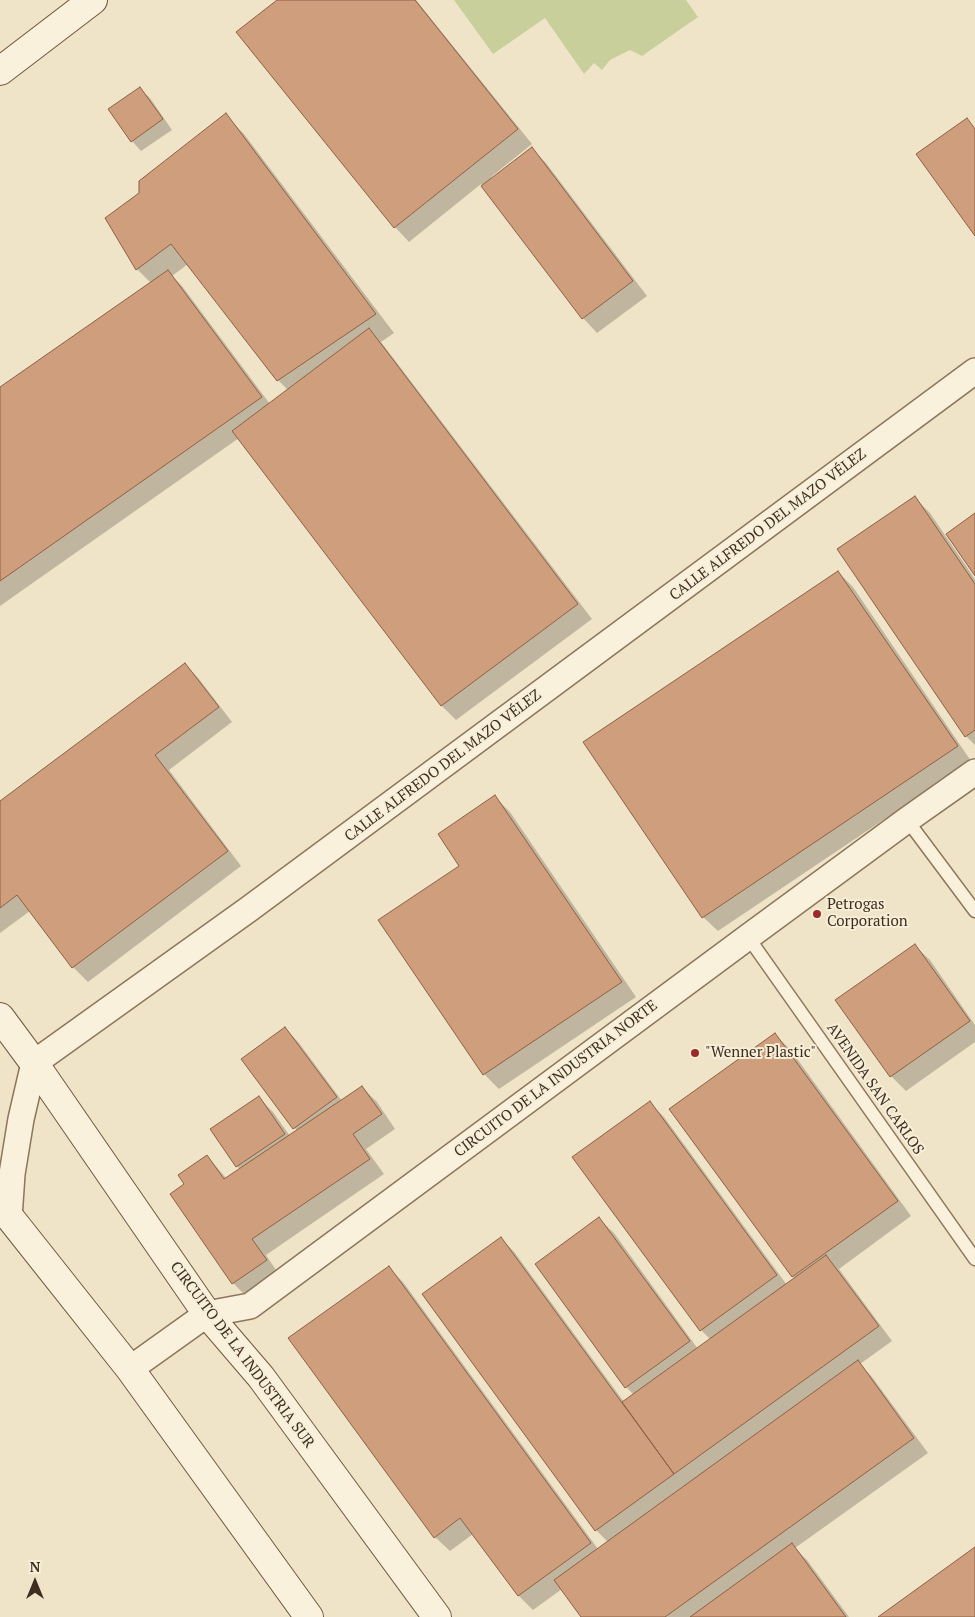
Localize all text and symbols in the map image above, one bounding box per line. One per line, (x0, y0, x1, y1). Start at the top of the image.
street label: CALLE ALFREDO DEL MAZO VÉLEZ (666, 445, 870, 605)
street label: CALLE ALFREDO DEL MAZO VÉLEZ (341, 686, 545, 846)
place label: Petrogas Corporation (827, 896, 908, 931)
marker: Petrogas Corporation (811, 908, 823, 920)
street label: CIRCUITO DE LA INDUSTRIA NORTE (451, 997, 661, 1161)
street label: AVENIDA SAN CARLOS (823, 1020, 927, 1158)
place label: "Wenner Plastic" (705, 1044, 816, 1062)
marker: "Wenner Plastic" (689, 1047, 701, 1059)
street label: CIRCUITO DE LA INDUSTRIA SUR (166, 1258, 318, 1452)
north arrow (10, 1557, 60, 1607)
text: N (30, 1557, 40, 1576)

